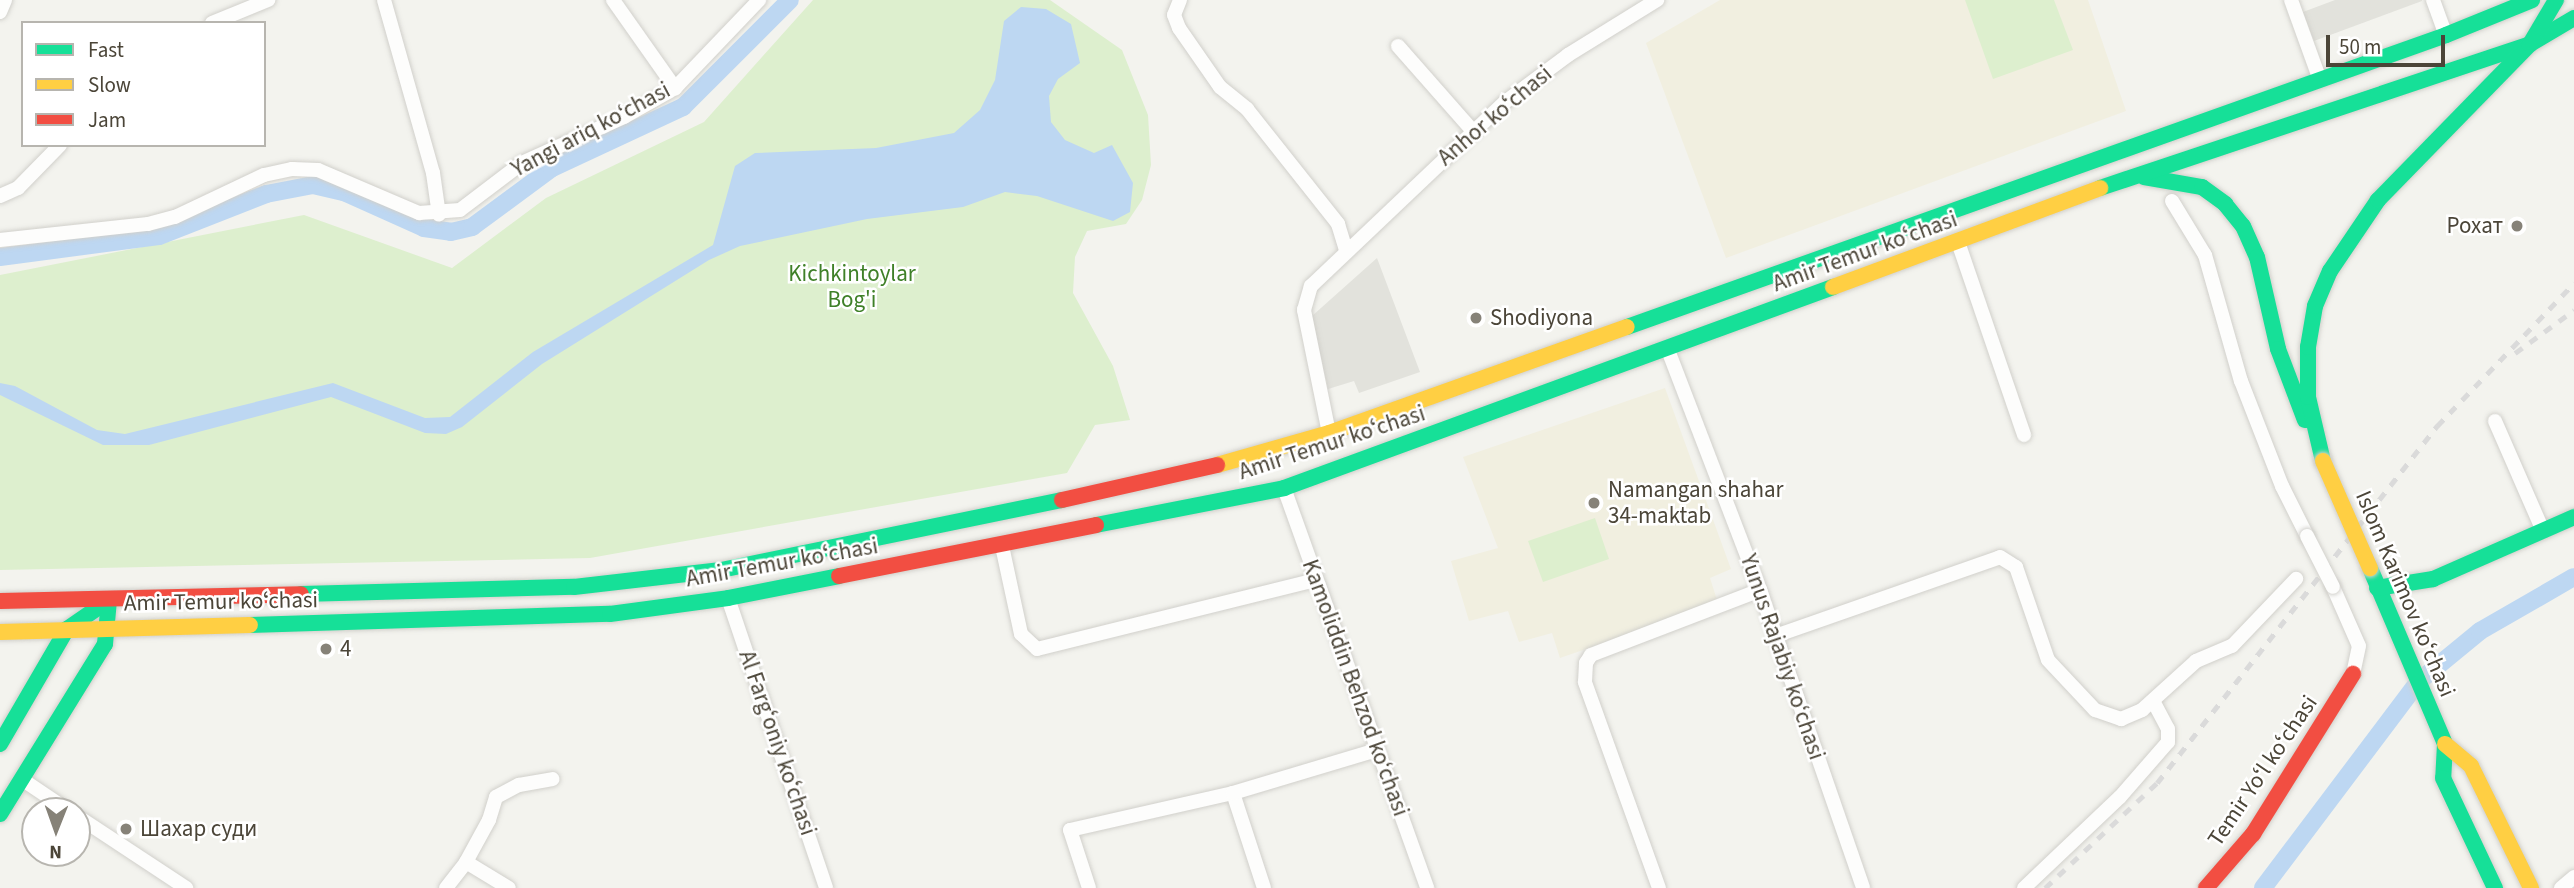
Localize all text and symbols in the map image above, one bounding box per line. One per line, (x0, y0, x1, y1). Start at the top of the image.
legend (21, 21, 266, 147)
scale bar (2329, 21, 2448, 65)
text: 50 m (2339, 32, 2381, 62)
text: Fast (88, 35, 124, 65)
street label: Anhor koʻchasi (1432, 60, 1558, 172)
text: Slow (88, 70, 131, 100)
street label: Yangi ariq ko‘chasi (507, 77, 675, 183)
text: Jam (88, 105, 126, 135)
street label: Amir Temur koʻchasi (1769, 206, 1961, 298)
place label: Рохат (2447, 212, 2503, 240)
marker: Рохат (2509, 218, 2525, 234)
park label: Kichkintoylar Bog'i (788, 260, 916, 314)
place label: Shodiyona (1490, 304, 1593, 332)
marker: Shodiyona (1468, 310, 1484, 326)
street label: Amir Temur koʻchasi (1235, 400, 1429, 486)
place label: Namangan shahar 34-maktab (1608, 476, 1784, 530)
street label: Islom Karimov koʻchasi (2349, 487, 2461, 701)
marker: Namangan shahar 34-maktab (1586, 495, 1602, 511)
street label: Amir Temur koʻchasi (684, 533, 880, 593)
street label: Yunus Rajabiy ko‘chasi (1734, 551, 1830, 763)
street label: Kamoliddin Behzod ko‘chasi (1296, 556, 1414, 820)
street label: Amir Temur koʻchasi (124, 587, 318, 617)
place label: 4 (340, 635, 351, 663)
marker: 4 (318, 641, 334, 657)
street label: Al Fargʻoniy koʻchasi (732, 647, 822, 839)
street label: Temir Yoʻl koʻchasi (2202, 690, 2324, 852)
north arrow (21, 797, 91, 867)
place label: Шахар суди (140, 815, 257, 843)
marker: Шахар суди (118, 821, 134, 837)
text: N (49, 838, 62, 865)

